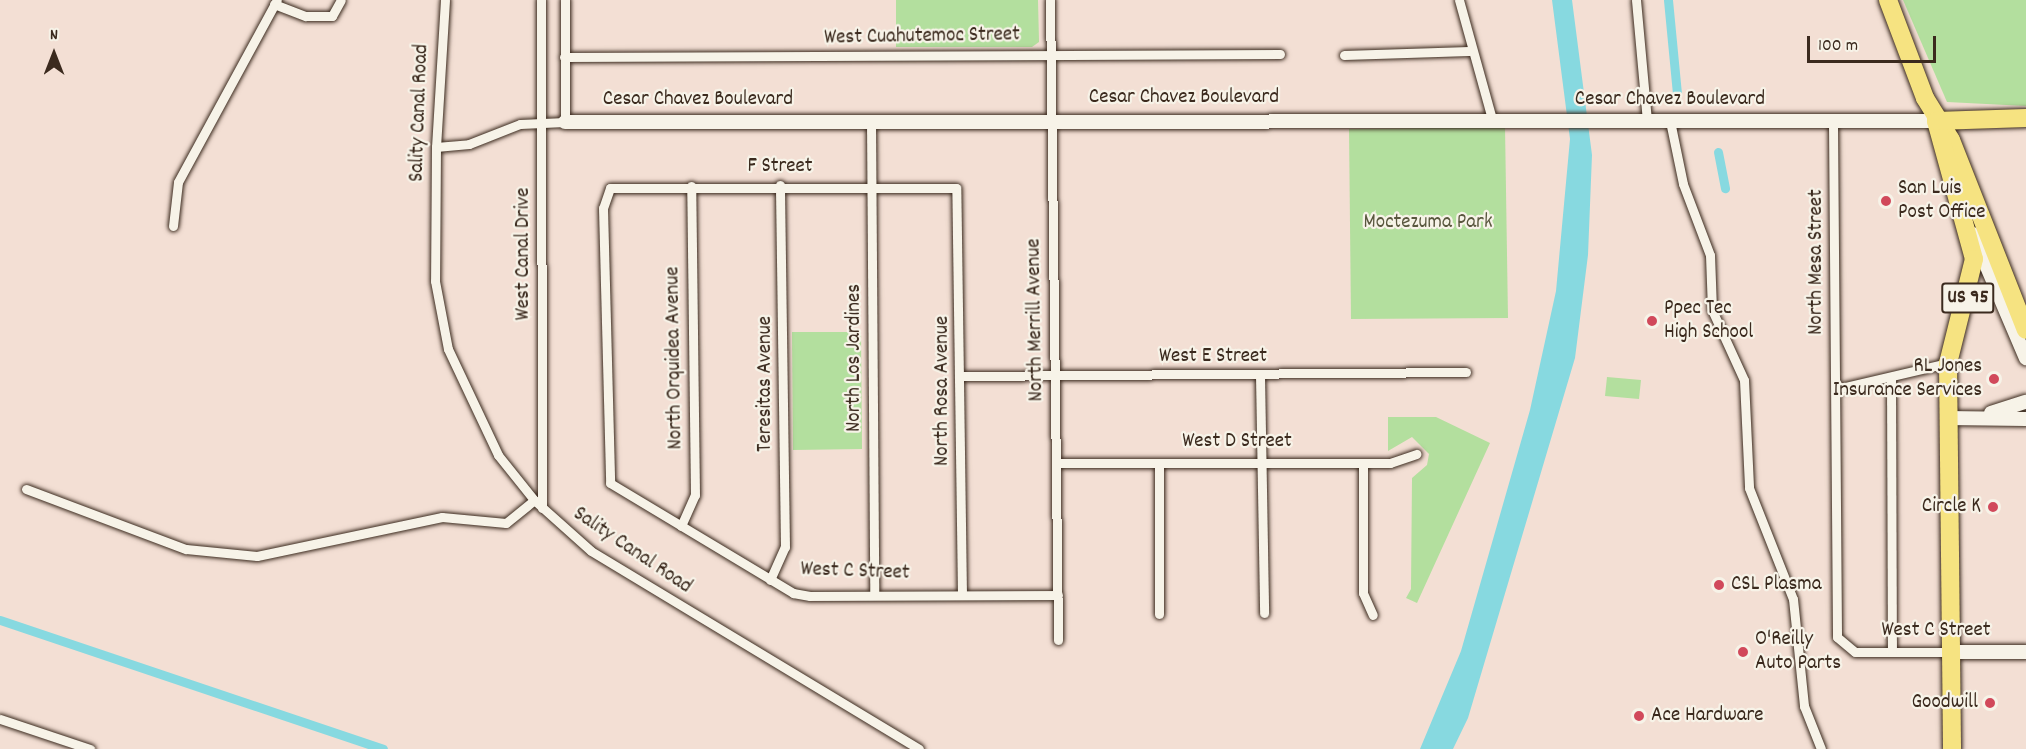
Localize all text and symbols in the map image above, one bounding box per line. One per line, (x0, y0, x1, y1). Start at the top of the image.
street label: West Cuahutemoc Street (824, 23, 1020, 51)
north arrow (24, 24, 84, 84)
text: N (50, 24, 58, 47)
scale bar (1810, 24, 1939, 62)
text: 100 m (1818, 34, 1858, 59)
street label: Sality Canal Road (405, 44, 435, 182)
street label: Cesar Chavez Boulevard (1089, 85, 1279, 111)
street label: Cesar Chavez Boulevard (603, 87, 793, 113)
street label: Cesar Chavez Boulevard (1575, 87, 1765, 113)
street label: F Street (747, 154, 813, 180)
place label: San Luis Post Office (1898, 176, 1985, 226)
street label: West Canal Drive (511, 188, 537, 320)
street label: North Mesa Street (1804, 189, 1830, 335)
marker: San Luis Post Office (1879, 194, 1893, 208)
park label: Moctezuma Park (1364, 210, 1492, 236)
street label: North Merrill Avenue (1022, 238, 1050, 402)
street label: North Orquidea Avenue (661, 266, 689, 450)
road number: US 95 (1941, 281, 1995, 315)
street label: North Los Jardines (842, 284, 868, 432)
place label: Ppec Tec High School (1664, 296, 1753, 346)
marker: Ppec Tec High School (1645, 314, 1659, 328)
street label: Teresitas Avenue (753, 316, 779, 452)
street label: North Rosa Avenue (930, 316, 956, 466)
street label: West E Street (1159, 344, 1267, 370)
place label: RL Jones Insurance Services (1833, 354, 1982, 404)
marker: RL Jones Insurance Services (1987, 372, 2001, 386)
street label: West D Street (1182, 429, 1292, 455)
place label: Circle K (1922, 494, 1981, 520)
marker: Circle K (1986, 500, 2000, 514)
street label: Sality Canal Road (568, 502, 696, 600)
street label: West C Street (800, 558, 910, 586)
place label: CSL Plasma (1731, 572, 1822, 598)
marker: CSL Plasma (1712, 578, 1726, 592)
street label: West C Street (1882, 618, 1990, 644)
place label: O'Reilly Auto Parts (1755, 627, 1841, 677)
marker: O'Reilly Auto Parts (1736, 645, 1750, 659)
place label: Goodwill (1911, 690, 1978, 716)
marker: Goodwill (1983, 696, 1997, 710)
place label: Ace Hardware (1651, 703, 1764, 729)
marker: Ace Hardware (1632, 709, 1646, 723)

